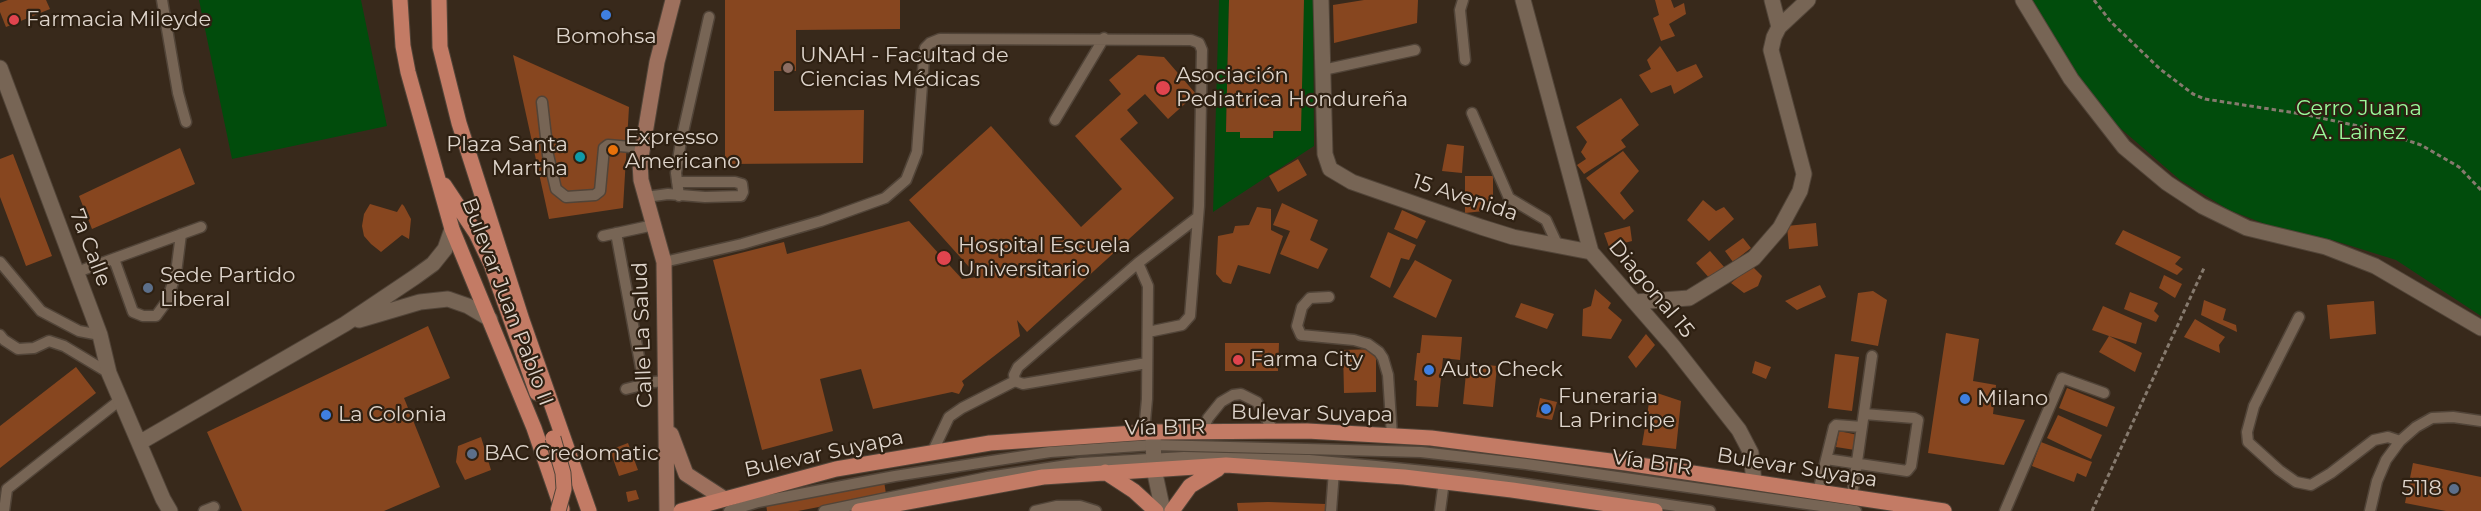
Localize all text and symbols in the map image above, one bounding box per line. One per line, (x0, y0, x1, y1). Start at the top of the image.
place label: Farmacia Mileyde (26, 7, 211, 33)
marker: Bomohsa (599, 8, 613, 22)
marker: Farmacia Mileyde (7, 13, 21, 27)
place label: Bomohsa (555, 24, 657, 50)
place label: UNAH - Facultad de Ciencias Médicas (800, 43, 1009, 93)
marker: UNAH - Facultad de Ciencias Médicas (781, 61, 795, 75)
place label: Asociación Pediatrica Hondureña (1176, 63, 1408, 113)
marker: Asociación Pediatrica Hondureña (1154, 79, 1172, 97)
park label: Cerro Juana A. Lainez (2296, 96, 2422, 146)
place label: Expresso Americano (625, 125, 741, 175)
place label: Plaza Santa Martha (446, 132, 568, 182)
marker: Expresso Americano (606, 143, 620, 157)
marker: Plaza Santa Martha (573, 150, 587, 164)
street label: 15 Avenida (1409, 169, 1521, 227)
street label: Bulevar Juan Pablo II (456, 195, 558, 409)
street label: 7a Calle (64, 206, 116, 290)
place label: Hospital Escuela Universitario (958, 233, 1131, 283)
street label: Diagonal 15 (1603, 235, 1699, 343)
marker: Hospital Escuela Universitario (935, 249, 953, 267)
street label: Calle La Salud (628, 262, 658, 408)
place label: Sede Partido Liberal (160, 263, 295, 313)
marker: Sede Partido Liberal (141, 281, 155, 295)
place label: Farma City (1250, 347, 1363, 373)
marker: Farma City (1231, 353, 1245, 367)
place label: Auto Check (1441, 357, 1563, 383)
marker: Auto Check (1422, 363, 1436, 377)
place label: Funeraria La Principe (1558, 384, 1675, 434)
place label: Milano (1977, 386, 2048, 412)
marker: Milano (1958, 392, 1972, 406)
street label: Bulevar Suyapa (1231, 400, 1393, 428)
place label: La Colonia (338, 402, 447, 428)
marker: Funeraria La Principe (1539, 402, 1553, 416)
marker: La Colonia (319, 408, 333, 422)
street label: Vía BTR (1125, 415, 1205, 441)
street label: Bulevar Suyapa (742, 425, 906, 483)
place label: BAC Credomatic (484, 441, 659, 467)
street label: Bulevar Suyapa (1715, 443, 1879, 493)
street label: Vía BTR (1610, 445, 1694, 481)
marker: BAC Credomatic (465, 447, 479, 461)
place label: 5118 (2402, 476, 2442, 502)
marker: 5118 (2447, 482, 2461, 496)

